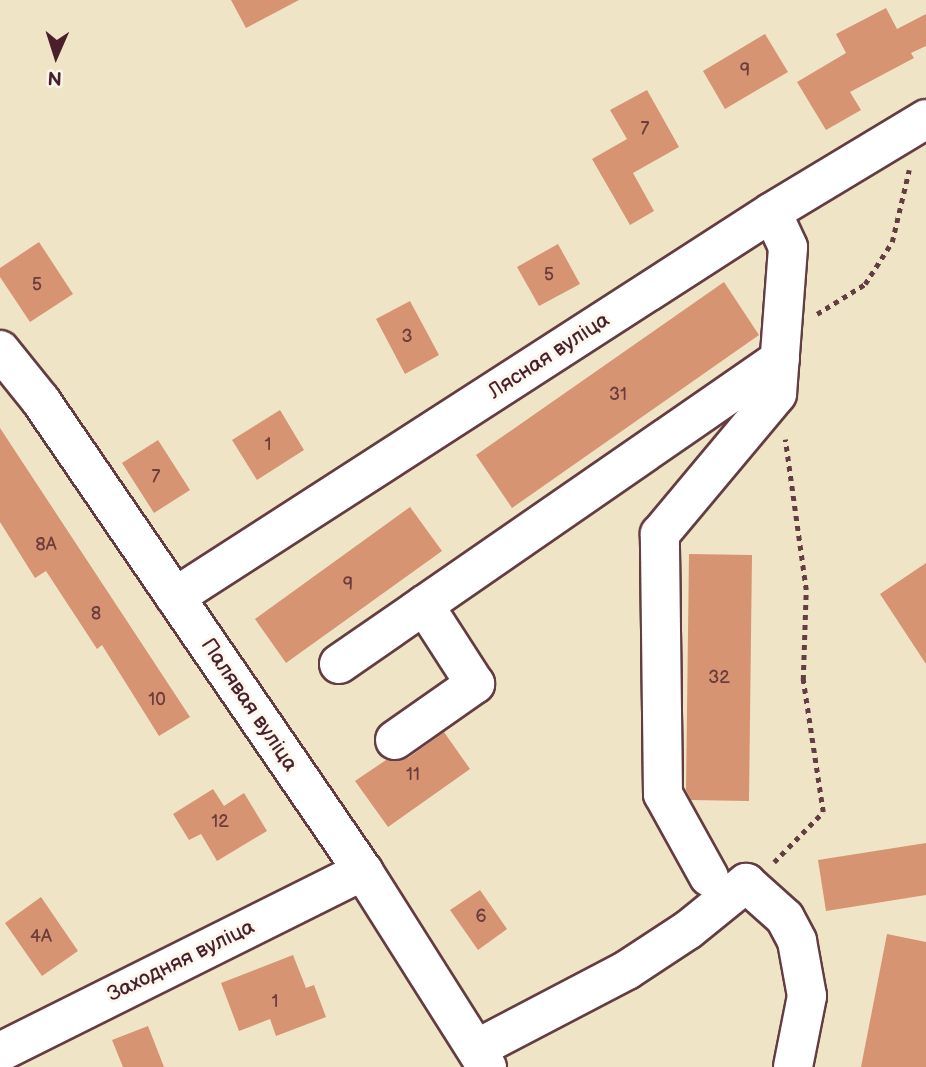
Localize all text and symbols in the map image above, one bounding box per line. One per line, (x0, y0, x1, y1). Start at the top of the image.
north arrow (21, 21, 91, 91)
house number: 9 (740, 60, 750, 82)
text: N (47, 66, 63, 89)
house number: 7 (641, 118, 649, 140)
house number: 5 (544, 264, 554, 286)
house number: 5 (32, 274, 42, 296)
street label: Лясная вуліца (484, 307, 614, 405)
house number: 3 (401, 326, 413, 348)
house number: 31 (609, 384, 627, 406)
house number: 1 (265, 434, 271, 456)
house number: 7 (152, 466, 160, 488)
house number: 8А (35, 534, 57, 556)
house number: 9 (343, 574, 353, 596)
house number: 8 (91, 603, 101, 625)
street label: Палявая вуліца (195, 634, 303, 776)
house number: 32 (708, 667, 730, 689)
house number: 10 (148, 689, 166, 711)
house number: 11 (406, 764, 420, 786)
house number: 12 (211, 811, 229, 833)
house number: 6 (476, 906, 486, 928)
street label: Заходняя вуліца (103, 914, 259, 1008)
house number: 4А (30, 926, 52, 948)
house number: 1 (272, 991, 278, 1013)

